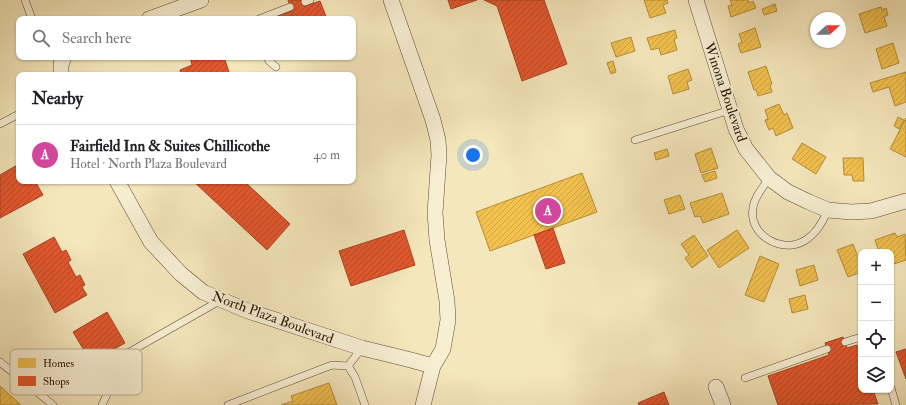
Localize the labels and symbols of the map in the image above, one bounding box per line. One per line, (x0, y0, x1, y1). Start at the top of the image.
north arrow (810, 12, 846, 48)
street label: Winona Boulevard (700, 39, 751, 144)
your location (463, 145, 483, 165)
pin: A (535, 196, 561, 226)
street label: North Plaza Boulevard (210, 288, 336, 347)
legend (10, 349, 142, 395)
text: Homes (43, 357, 74, 370)
text: Shops (43, 375, 70, 389)

